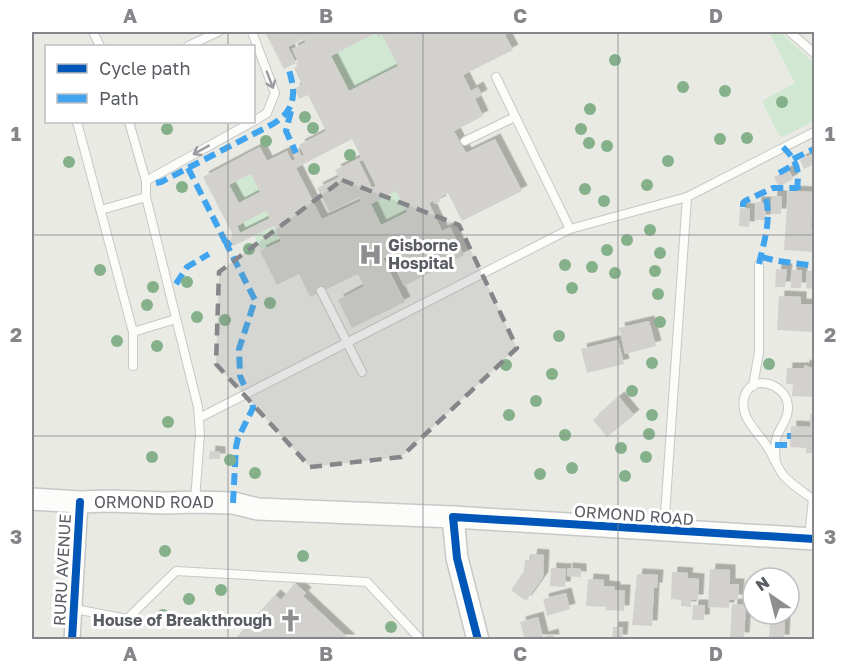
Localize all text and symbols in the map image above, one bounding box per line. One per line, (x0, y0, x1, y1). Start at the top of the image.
text: A (123, 3, 137, 27)
text: B (319, 3, 333, 27)
text: C (513, 3, 527, 27)
text: D (709, 3, 723, 27)
legend (45, 45, 255, 123)
text: Cycle path (99, 57, 191, 79)
one-way arrow (266, 70, 277, 88)
text: Path (99, 87, 139, 109)
text: 1 (11, 121, 21, 145)
text: 1 (825, 121, 835, 145)
one-way arrow (193, 144, 210, 156)
place label: Gisborne Hospital (388, 235, 458, 273)
hospital icon: Gisborne Hospital (357, 241, 383, 267)
text: 2 (10, 322, 22, 346)
text: 2 (824, 322, 836, 346)
street label: ORMOND ROAD (94, 492, 214, 512)
street label: ORMOND ROAD (573, 501, 695, 529)
street label: RURU AVENUE (49, 513, 75, 627)
text: 3 (10, 524, 22, 548)
text: 3 (824, 524, 836, 548)
north arrow (741, 566, 801, 626)
text: N (752, 572, 773, 595)
church icon: House of Breakthrough (277, 607, 303, 633)
place label: House of Breakthrough (93, 610, 272, 630)
text: A (123, 641, 137, 665)
text: B (319, 641, 333, 665)
text: C (513, 641, 527, 665)
text: D (709, 641, 723, 665)

